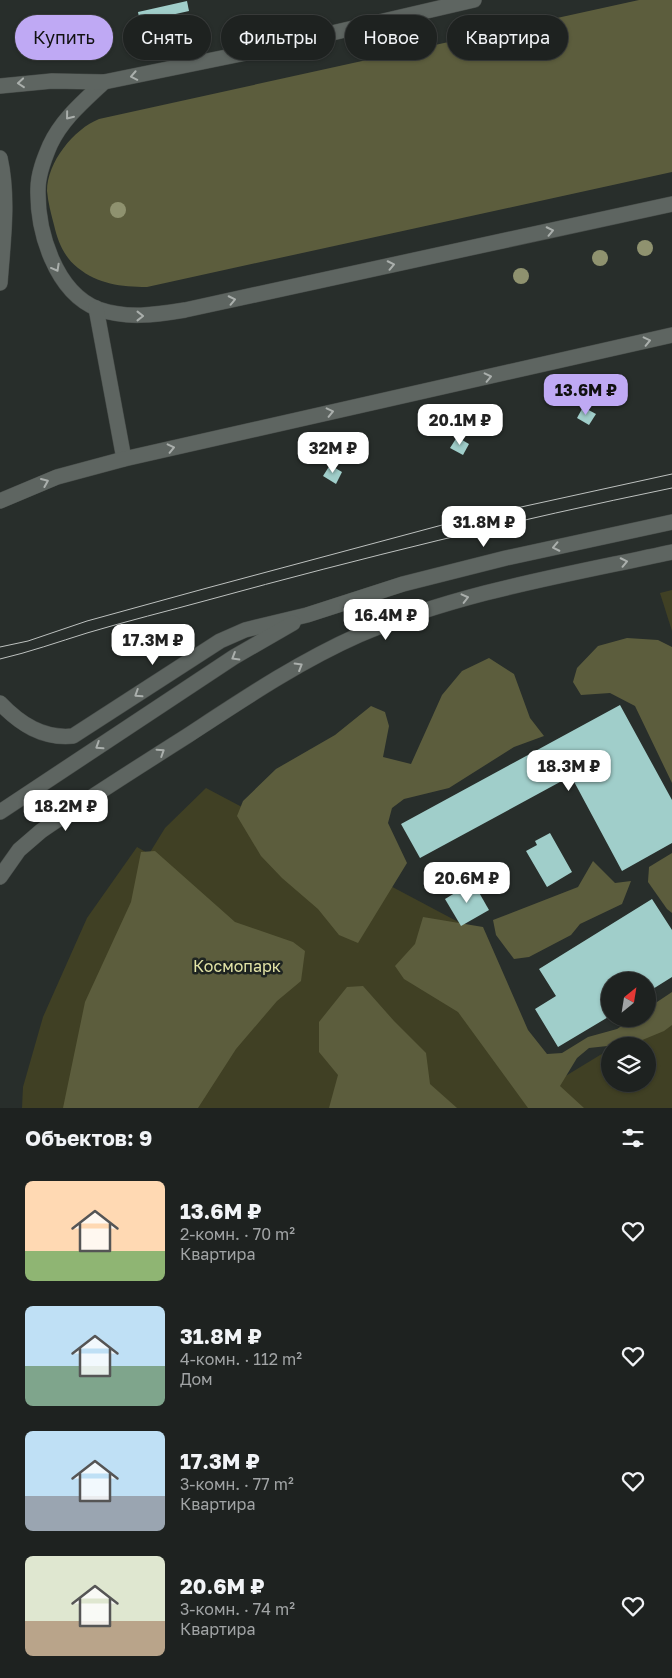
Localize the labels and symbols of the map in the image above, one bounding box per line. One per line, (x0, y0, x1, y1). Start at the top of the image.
one-way arrow (130, 71, 139, 81)
one-way arrow (16, 78, 24, 89)
one-way arrow (67, 110, 75, 119)
one-way arrow (545, 226, 554, 236)
one-way arrow (387, 260, 395, 271)
one-way arrow (50, 262, 60, 271)
one-way arrow (228, 295, 237, 306)
one-way arrow (136, 311, 144, 321)
one-way arrow (642, 336, 651, 347)
one-way arrow (484, 372, 493, 383)
pin: 13.6M ₽ (540, 374, 632, 416)
pin: 20.1M ₽ (414, 404, 506, 446)
one-way arrow (325, 407, 334, 418)
pin: 32M ₽ (298, 432, 368, 474)
one-way arrow (167, 443, 176, 454)
one-way arrow (40, 478, 49, 489)
pin: 31.8M ₽ (438, 506, 530, 548)
one-way arrow (551, 541, 560, 552)
one-way arrow (619, 558, 628, 568)
one-way arrow (461, 593, 469, 603)
pin: 16.4M ₽ (340, 598, 432, 641)
pin: 17.3M ₽ (107, 624, 199, 666)
one-way arrow (231, 651, 240, 661)
one-way arrow (293, 662, 302, 672)
one-way arrow (134, 688, 144, 697)
one-way arrow (95, 740, 105, 749)
one-way arrow (156, 749, 165, 758)
pin: 18.3M ₽ (523, 750, 615, 792)
pin: 18.2M ₽ (20, 790, 112, 832)
pin: 20.6M ₽ (421, 862, 513, 904)
park label: Космопарк (193, 956, 281, 976)
north arrow (601, 972, 656, 1028)

